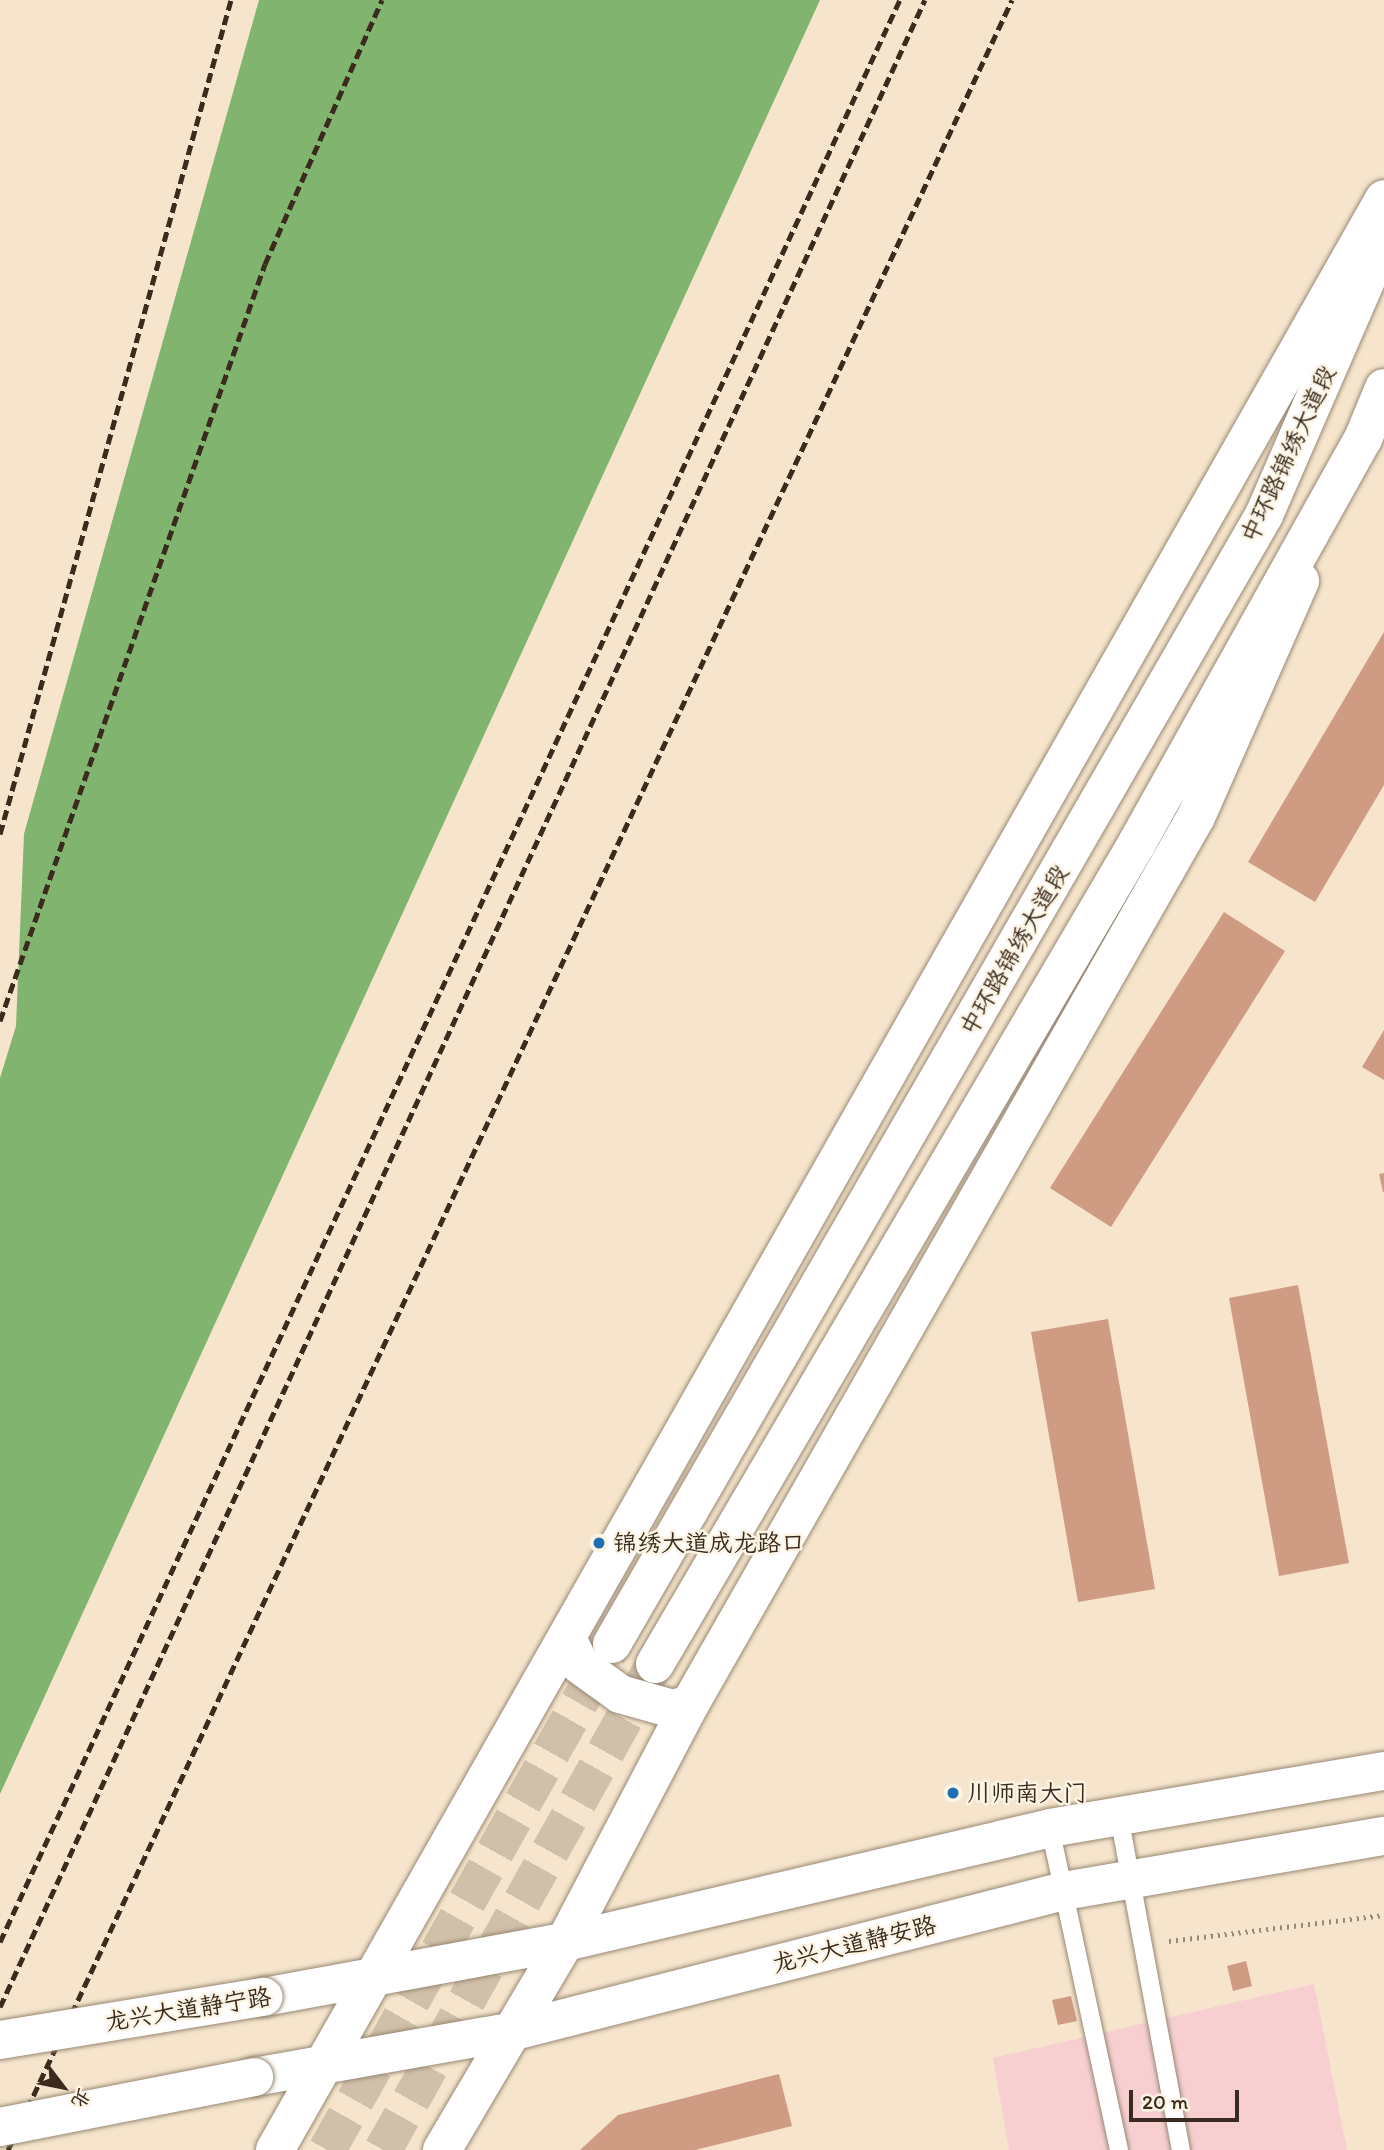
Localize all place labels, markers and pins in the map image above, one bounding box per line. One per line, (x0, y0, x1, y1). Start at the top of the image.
place label: 锦绣大道成龙路口 (613, 1529, 805, 1557)
marker: 锦绣大道成龙路口 (591, 1535, 607, 1551)
place label: 川师南大门 (967, 1779, 1087, 1807)
marker: 川师南大门 (945, 1785, 961, 1801)

